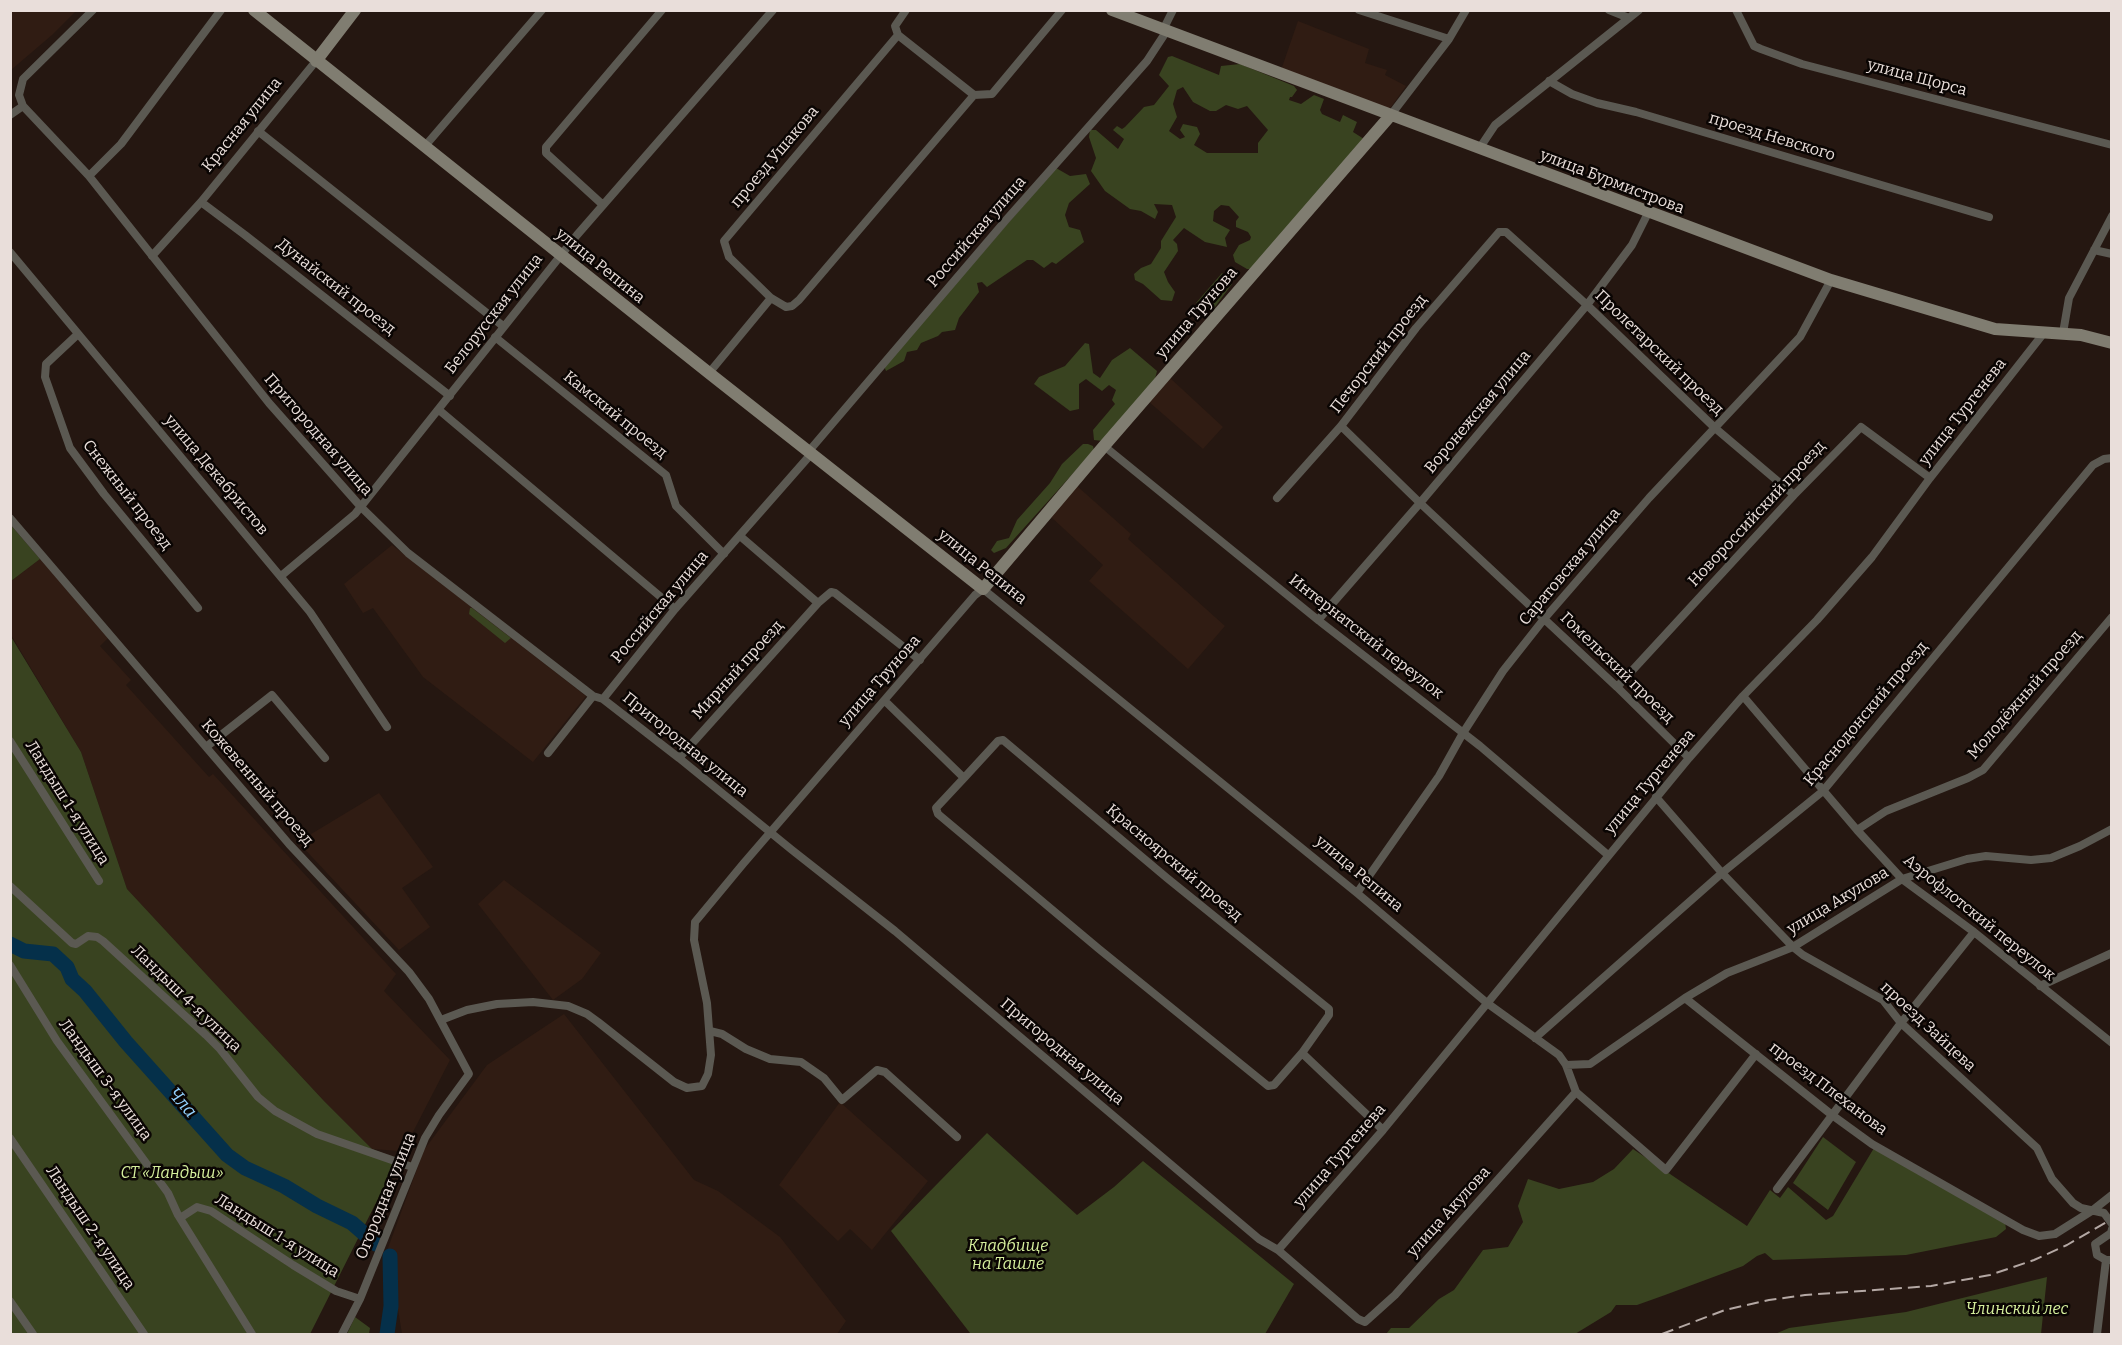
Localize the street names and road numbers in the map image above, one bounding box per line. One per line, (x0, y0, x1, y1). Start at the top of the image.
street label: улица Щорса (1865, 56, 1969, 100)
street label: Красная улица (198, 74, 286, 176)
street label: проезд Ушакова (727, 102, 823, 212)
street label: проезд Невского (1707, 109, 1837, 165)
street label: улица Бурмистрова (1537, 146, 1687, 218)
street label: Российская улица (924, 173, 1030, 291)
street label: улица Репина (552, 224, 648, 308)
street label: Дунайский проезд (273, 235, 399, 339)
street label: Белорусская улица (441, 250, 547, 378)
street label: улица Трунова (1152, 263, 1242, 363)
street label: Пролетарский проезд (1591, 286, 1727, 420)
street label: Печорский проезд (1327, 291, 1431, 417)
street label: Воронежская улица (1421, 347, 1535, 477)
street label: улица Тургенева (1915, 355, 2011, 469)
street label: Камский проезд (559, 367, 671, 463)
street label: Пригородная улица (260, 370, 376, 500)
street label: улица Декабристов (160, 411, 272, 539)
street label: Снежный проезд (78, 436, 176, 554)
street label: Новороссийский проезд (1684, 437, 1830, 591)
street label: Саратовская улица (1515, 504, 1625, 630)
street label: улица Репина (934, 525, 1030, 609)
street label: Российская улица (608, 547, 712, 667)
street label: Интернатский переулок (1285, 571, 1447, 703)
street label: Гомельский проезд (1556, 609, 1678, 727)
street label: Мирный проезд (689, 617, 787, 723)
street label: Молодёжный проезд (1964, 627, 2086, 763)
street label: улица Трунова (835, 631, 925, 731)
street label: Краснодонский проезд (1800, 638, 1932, 790)
street label: Пригородная улица (618, 689, 752, 801)
street label: Кожевенный проезд (197, 716, 317, 850)
street label: улица Тургенева (1601, 726, 1699, 838)
street label: Ландыш 1-я улица (21, 737, 113, 869)
street label: Красноярский проезд (1102, 800, 1246, 926)
street label: улица Репина (1311, 832, 1407, 916)
street label: Аэрофлотский переулок (1899, 851, 2059, 985)
street label: улица Акулова (1784, 863, 1892, 939)
street label: Ландыш 4-я улица (127, 941, 245, 1057)
street label: проезд Зайцева (1876, 978, 1980, 1076)
street label: Пригородная улица (996, 995, 1128, 1109)
street label: Ландыш 3-я улица (54, 1015, 156, 1145)
street label: проезд Плеханова (1765, 1038, 1891, 1140)
street label: улица Тургенева (1290, 1100, 1390, 1212)
street label: Огородная улица (352, 1130, 420, 1262)
street label: Ландыш 2-я улица (41, 1162, 139, 1294)
street label: улица Акулова (1403, 1163, 1495, 1261)
street label: Ландыш 1-я улица (211, 1190, 343, 1282)

